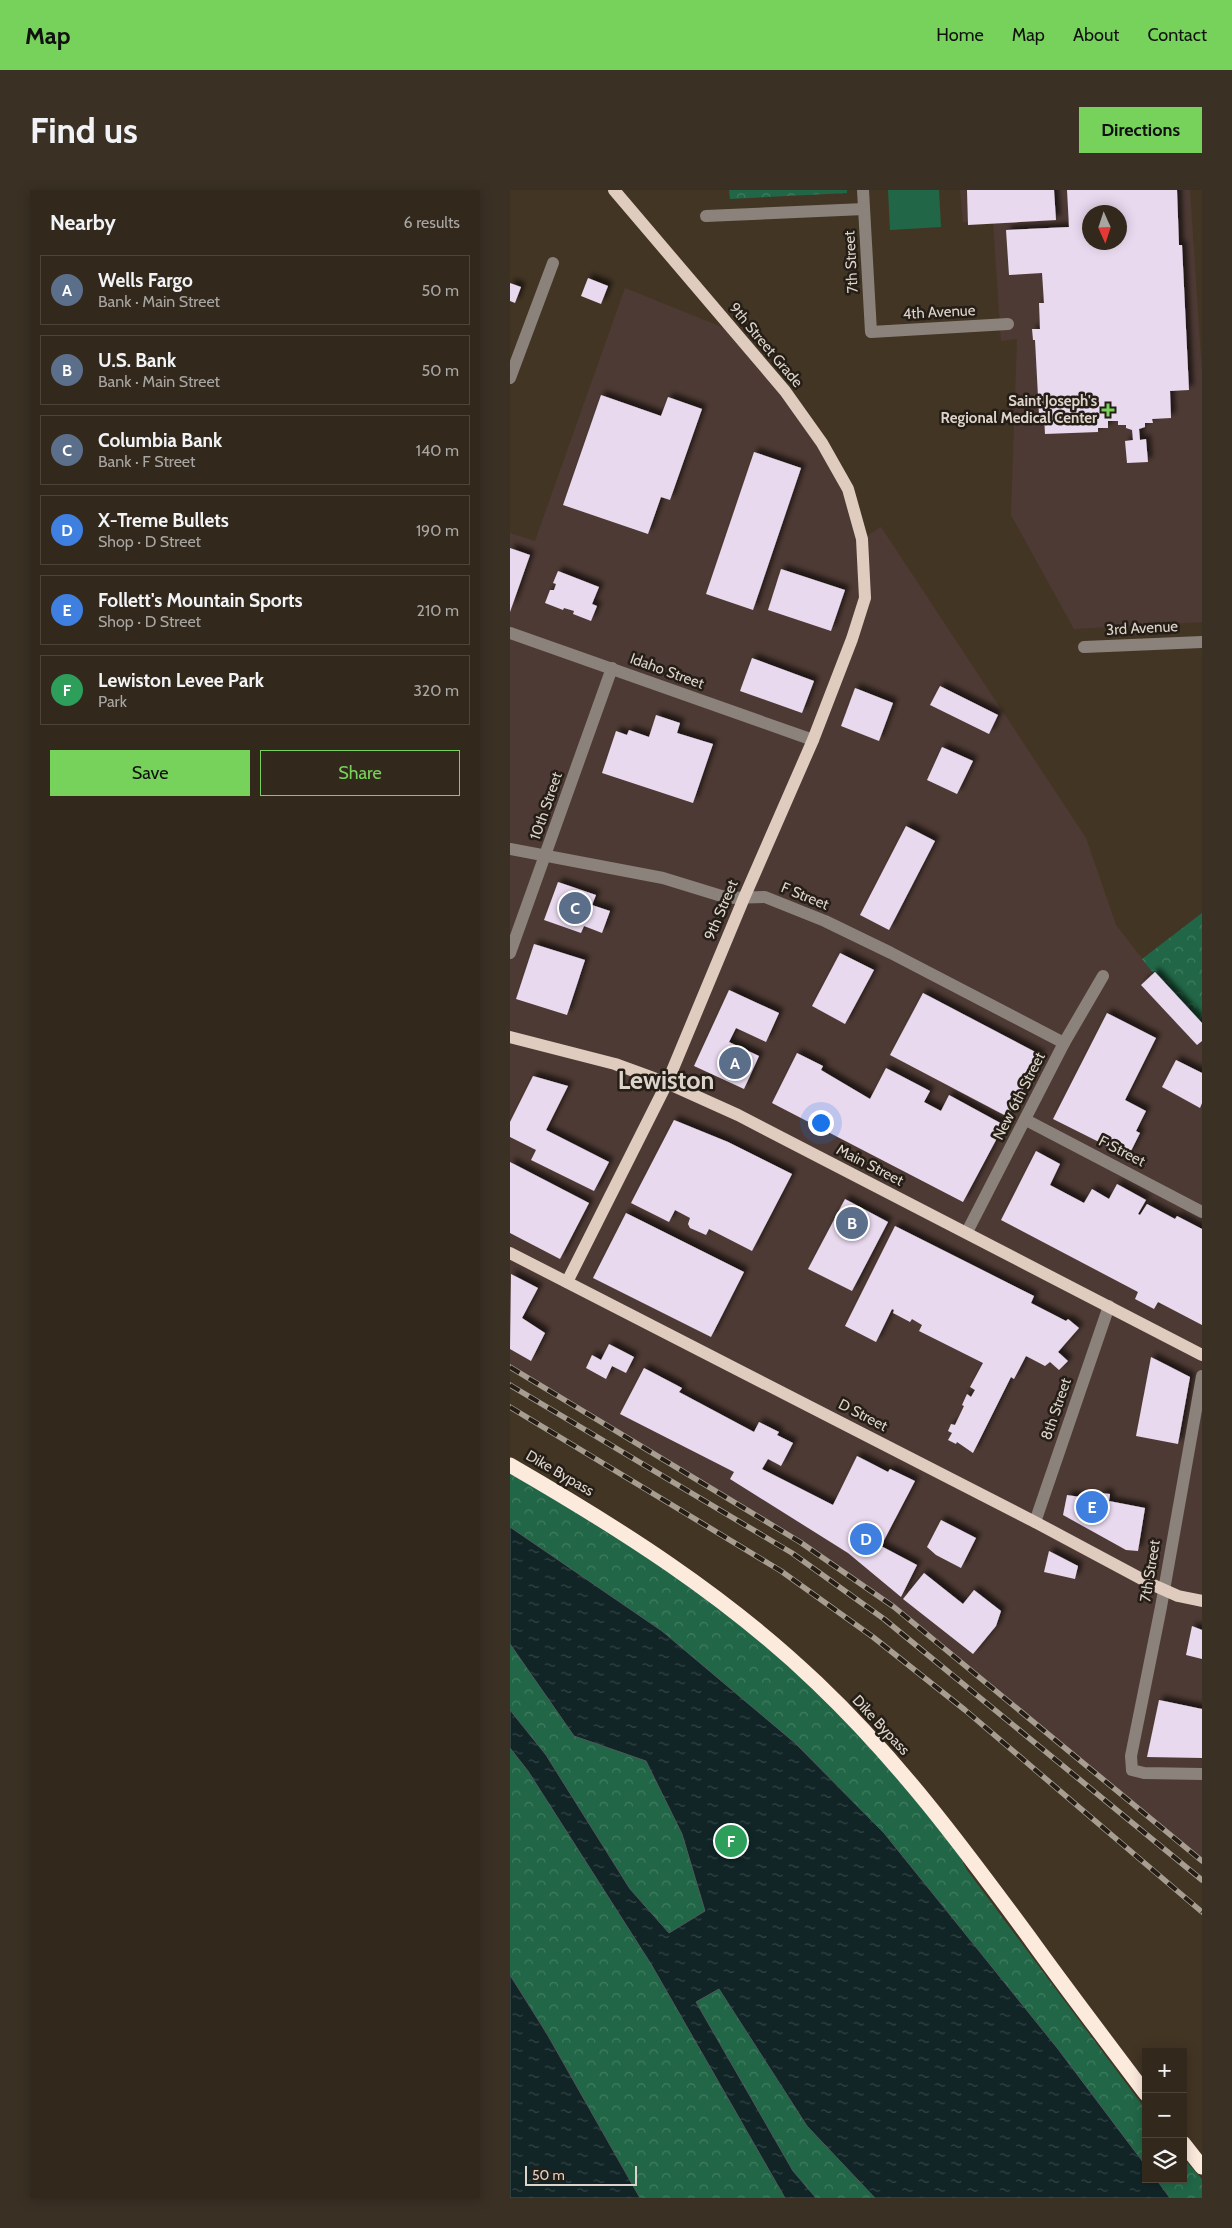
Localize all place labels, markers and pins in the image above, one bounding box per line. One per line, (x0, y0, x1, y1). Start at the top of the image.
place label: Saint Joseph's Regional Medical Center (941, 392, 1097, 427)
marker: Saint Joseph's Regional Medical Center (1101, 403, 1115, 417)
pin: C (559, 889, 591, 927)
pin: A (719, 1044, 751, 1082)
pin: B (836, 1204, 868, 1242)
pin: E (1076, 1488, 1108, 1526)
pin: D (850, 1520, 882, 1558)
pin: F (715, 1822, 747, 1860)

